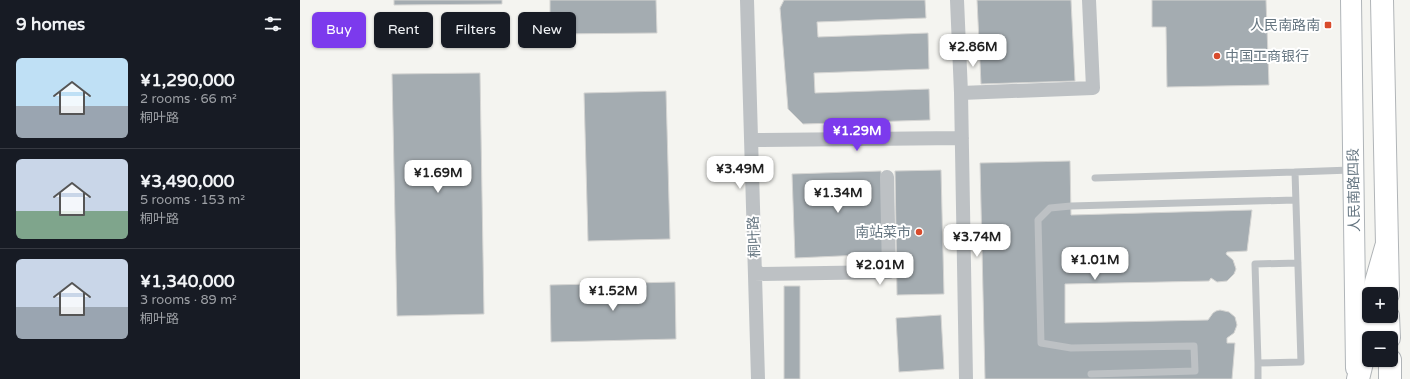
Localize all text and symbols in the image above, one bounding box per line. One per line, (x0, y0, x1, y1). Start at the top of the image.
chip: Buy (312, 12, 366, 48)
chip: Rent (374, 12, 433, 48)
chip: Filters (441, 12, 510, 48)
chip: New (518, 12, 576, 48)
icon: filters (262, 13, 284, 35)
text: 9 homes (16, 14, 85, 35)
place label: 人民南路南 (1250, 17, 1320, 34)
marker: 人民南路南 (1323, 20, 1333, 30)
pin: ¥2.86M (940, 34, 1006, 68)
text: ¥2.86M (949, 39, 997, 55)
place label: 中国工商银行 (1225, 48, 1309, 65)
marker: 中国工商银行 (1212, 51, 1222, 61)
text: ¥1,290,000 (140, 70, 235, 91)
icon: home (48, 74, 96, 122)
text: 2 rooms · 66 m² (140, 91, 237, 107)
text: 桐叶路 (140, 110, 179, 126)
pin: ¥1.29M (824, 118, 890, 152)
text: ¥1.29M (833, 123, 881, 139)
street label: 人民南路四段 (1345, 148, 1363, 232)
pin: ¥3.49M (707, 156, 773, 190)
pin: ¥1.69M (405, 160, 471, 194)
text: ¥3.49M (716, 161, 764, 177)
text: ¥1.69M (414, 165, 462, 181)
text: ¥3,490,000 (140, 171, 234, 192)
icon: home (48, 175, 96, 223)
pin: ¥1.34M (805, 180, 871, 214)
text: ¥1.34M (814, 185, 862, 201)
text: 5 rooms · 153 m² (140, 192, 245, 208)
text: 桐叶路 (140, 211, 179, 227)
street label: 桐叶路 (745, 216, 763, 258)
place label: 南站菜市 (855, 224, 911, 241)
pin: ¥3.74M (944, 224, 1010, 258)
marker: 南站菜市 (914, 227, 924, 237)
text: ¥3.74M (953, 229, 1001, 245)
pin: ¥1.01M (1062, 247, 1128, 281)
pin: ¥2.01M (847, 252, 913, 286)
text: ¥1.01M (1071, 252, 1119, 268)
text: ¥2.01M (856, 257, 904, 273)
text: ¥1,340,000 (140, 271, 235, 292)
icon: home (48, 275, 96, 323)
pin: ¥1.52M (580, 278, 646, 312)
text: ¥1.52M (589, 283, 637, 299)
map controls (1362, 287, 1398, 367)
button: + (1362, 287, 1398, 323)
text: 3 rooms · 89 m² (140, 292, 237, 308)
text: 桐叶路 (140, 311, 179, 327)
button: − (1362, 331, 1398, 367)

